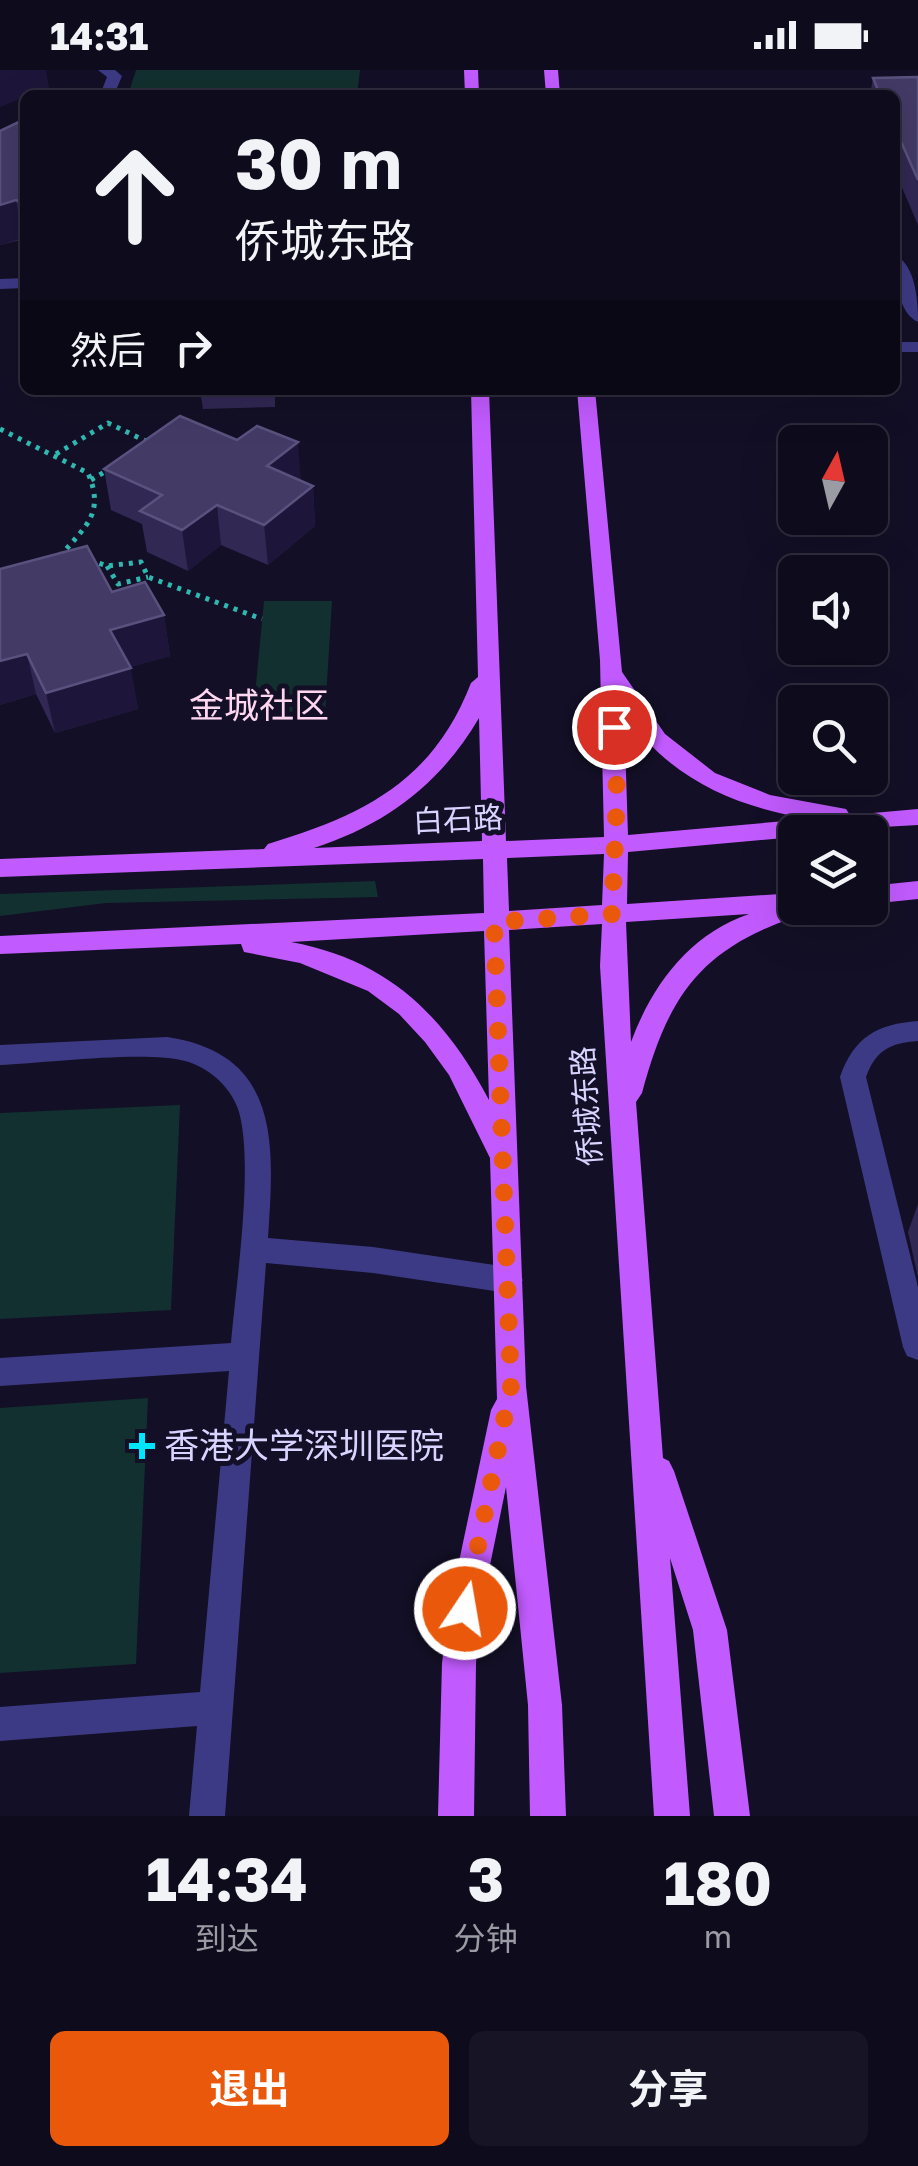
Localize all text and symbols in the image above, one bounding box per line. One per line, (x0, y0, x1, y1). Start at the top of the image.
text: 14:31 (50, 13, 148, 58)
text: 30 m (235, 120, 402, 204)
icon: ahead (70, 130, 200, 260)
text: 侨城东路 (235, 213, 415, 267)
icon: right (166, 320, 221, 375)
text: 然后 (70, 327, 146, 372)
north arrow (778, 425, 888, 535)
map controls (778, 425, 888, 925)
button: sound (778, 555, 888, 665)
district label: 金城社区 (189, 684, 329, 726)
pin (572, 685, 657, 770)
button: search (778, 685, 888, 795)
icon: arrive (587, 700, 642, 755)
street label: 白石路 (412, 799, 504, 839)
button: layers (778, 815, 888, 925)
street label: 侨城东路 (564, 1045, 608, 1167)
place label: 香港大学深圳医院 (164, 1424, 444, 1466)
marker: 香港大学深圳医院 (129, 1433, 155, 1459)
position arrow (413, 1557, 517, 1661)
text: 14:34 (146, 1842, 308, 1914)
text: 3 (467, 1842, 504, 1914)
text: 180 (664, 1846, 772, 1918)
text: m (704, 1917, 732, 1955)
text: 到达 (195, 1919, 259, 1957)
text: 分钟 (454, 1919, 518, 1957)
button: 退出 (50, 2031, 449, 2146)
button: 分享 (469, 2031, 868, 2146)

